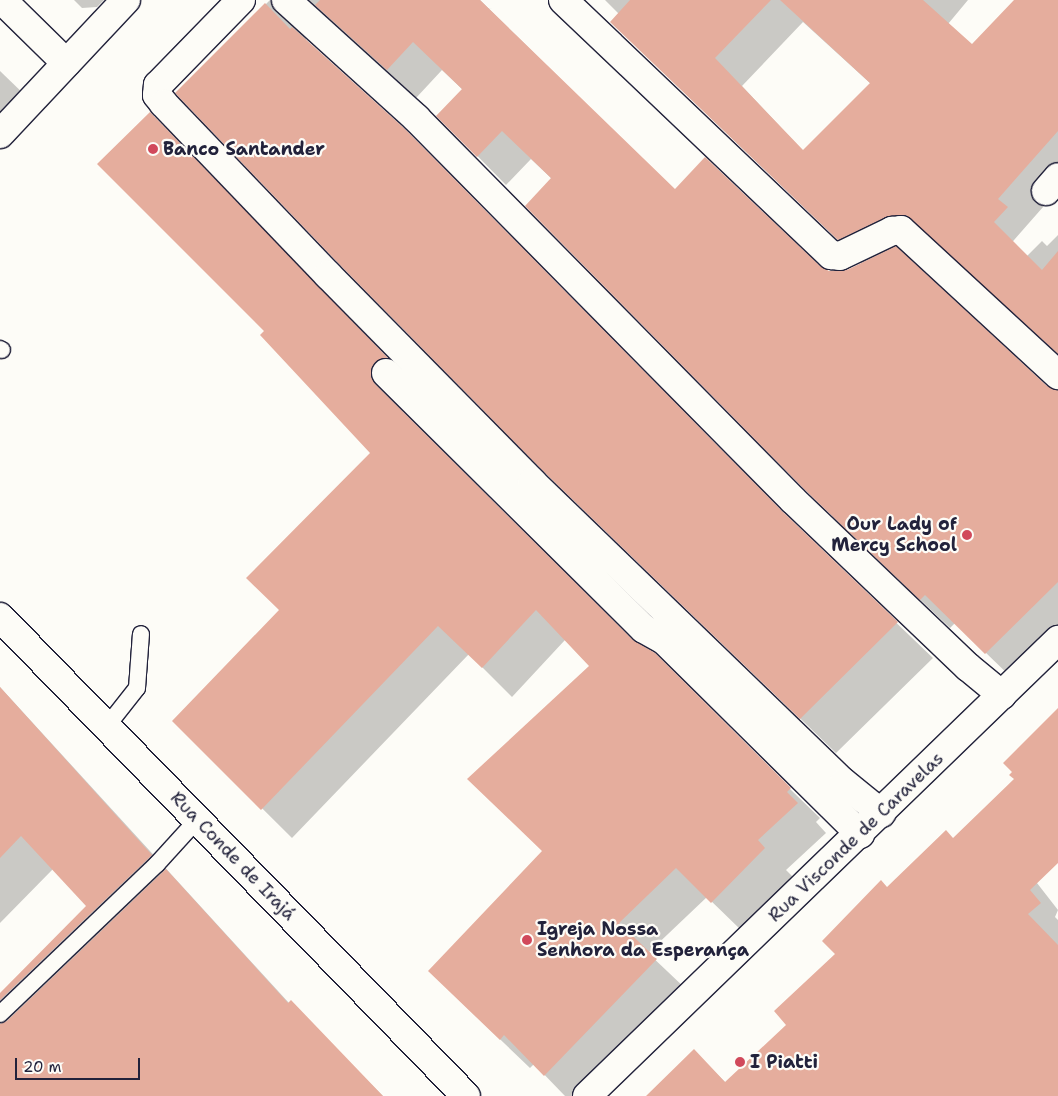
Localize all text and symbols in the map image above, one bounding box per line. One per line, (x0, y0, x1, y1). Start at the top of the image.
place label: Banco Santander (163, 138, 325, 160)
marker: Banco Santander (147, 143, 159, 155)
place label: Our Lady of Mercy School (831, 514, 957, 556)
marker: Our Lady of Mercy School (961, 529, 973, 541)
street label: Rua Visconde de Caravelas (764, 748, 948, 926)
street label: Rua Conde de Irajá (166, 787, 300, 925)
place label: Igreja Nossa Senhora da Esperança (537, 919, 749, 962)
marker: Igreja Nossa Senhora da Esperança (521, 934, 533, 946)
scale bar (18, 1048, 142, 1080)
place label: I Piatti (750, 1051, 818, 1073)
marker: I Piatti (734, 1056, 746, 1068)
text: 20 m (23, 1057, 62, 1077)

